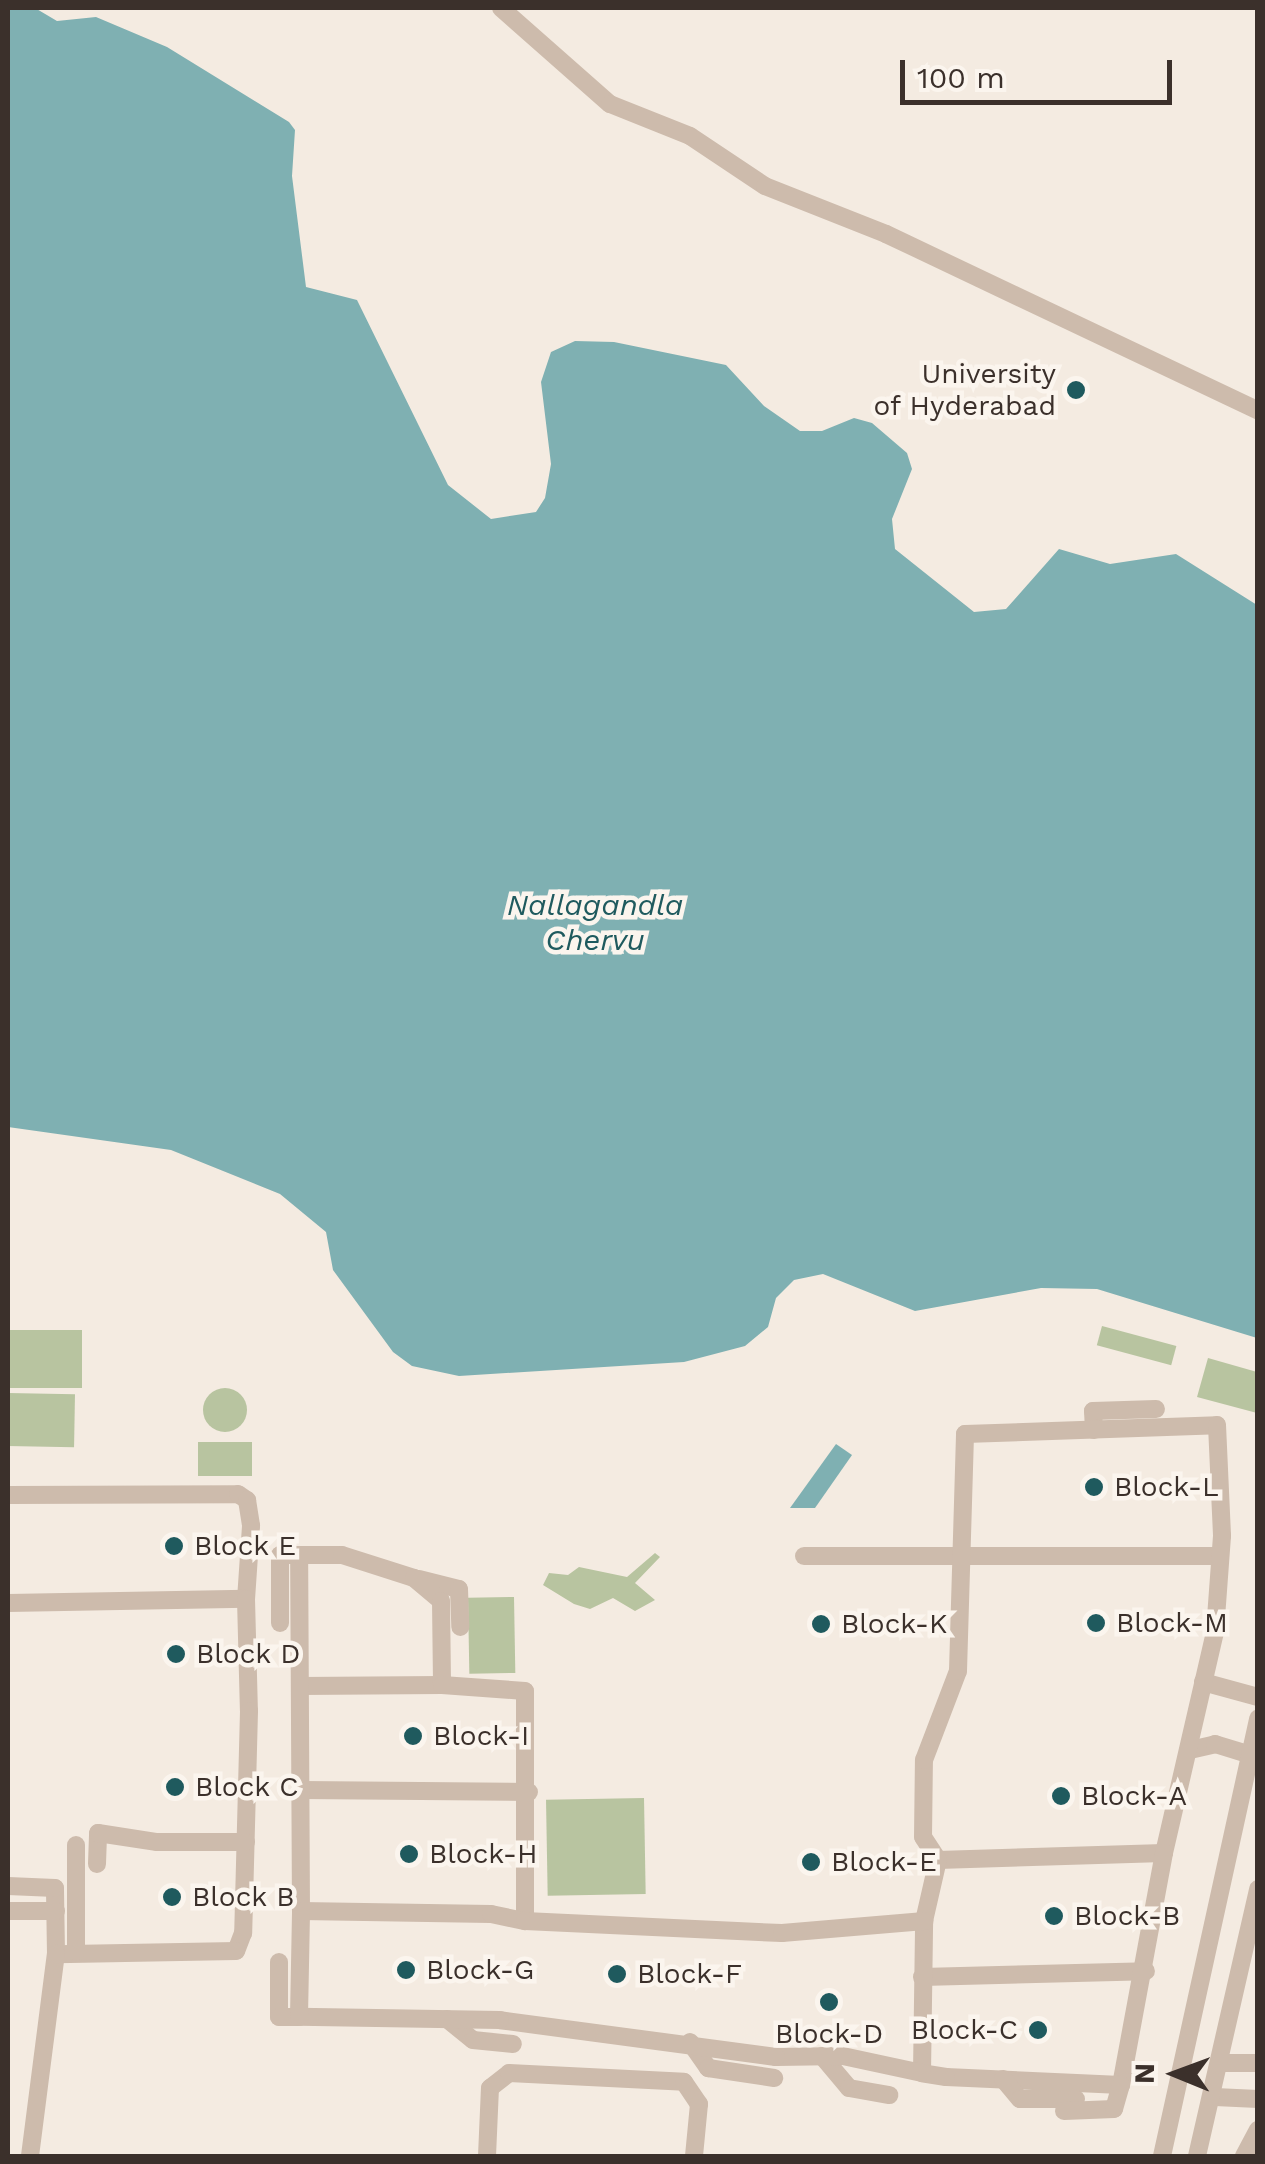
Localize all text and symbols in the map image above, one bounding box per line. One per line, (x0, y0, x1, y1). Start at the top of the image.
scale bar (905, 40, 1178, 102)
text: 100 m (917, 60, 1005, 95)
place label: University of Hyderabad (872, 357, 1056, 423)
marker: University of Hyderabad (1065, 379, 1087, 401)
water label: Nallagandla Chervu (507, 887, 683, 958)
place label: Block-L (1114, 1470, 1219, 1504)
marker: Block-L (1083, 1476, 1105, 1498)
place label: Block E (194, 1529, 297, 1563)
marker: Block E (163, 1535, 185, 1557)
place label: Block-M (1116, 1606, 1228, 1640)
place label: Block-K (841, 1607, 947, 1641)
marker: Block-M (1085, 1612, 1107, 1634)
marker: Block-K (810, 1613, 832, 1635)
place label: Block D (196, 1637, 301, 1671)
marker: Block D (165, 1643, 187, 1665)
place label: Block-I (433, 1719, 529, 1753)
marker: Block-I (402, 1725, 424, 1747)
place label: Block C (195, 1770, 299, 1804)
marker: Block C (164, 1776, 186, 1798)
place label: Block-A (1081, 1779, 1187, 1813)
marker: Block-A (1050, 1785, 1072, 1807)
place label: Block-H (429, 1837, 538, 1871)
marker: Block-H (398, 1843, 420, 1865)
place label: Block-E (831, 1845, 937, 1879)
marker: Block-E (800, 1851, 822, 1873)
place label: Block B (192, 1880, 295, 1914)
marker: Block B (161, 1886, 183, 1908)
place label: Block-B (1074, 1899, 1180, 1933)
marker: Block-B (1043, 1905, 1065, 1927)
place label: Block-G (426, 1953, 534, 1987)
place label: Block-F (637, 1957, 742, 1991)
marker: Block-G (395, 1959, 417, 1981)
marker: Block-F (606, 1963, 628, 1985)
marker: Block-D (818, 1991, 840, 2013)
place label: Block-C (911, 2013, 1018, 2047)
place label: Block-D (775, 2017, 883, 2051)
marker: Block-C (1027, 2019, 1049, 2041)
north arrow (1125, 2024, 1225, 2124)
text: N (1128, 2063, 1161, 2084)

